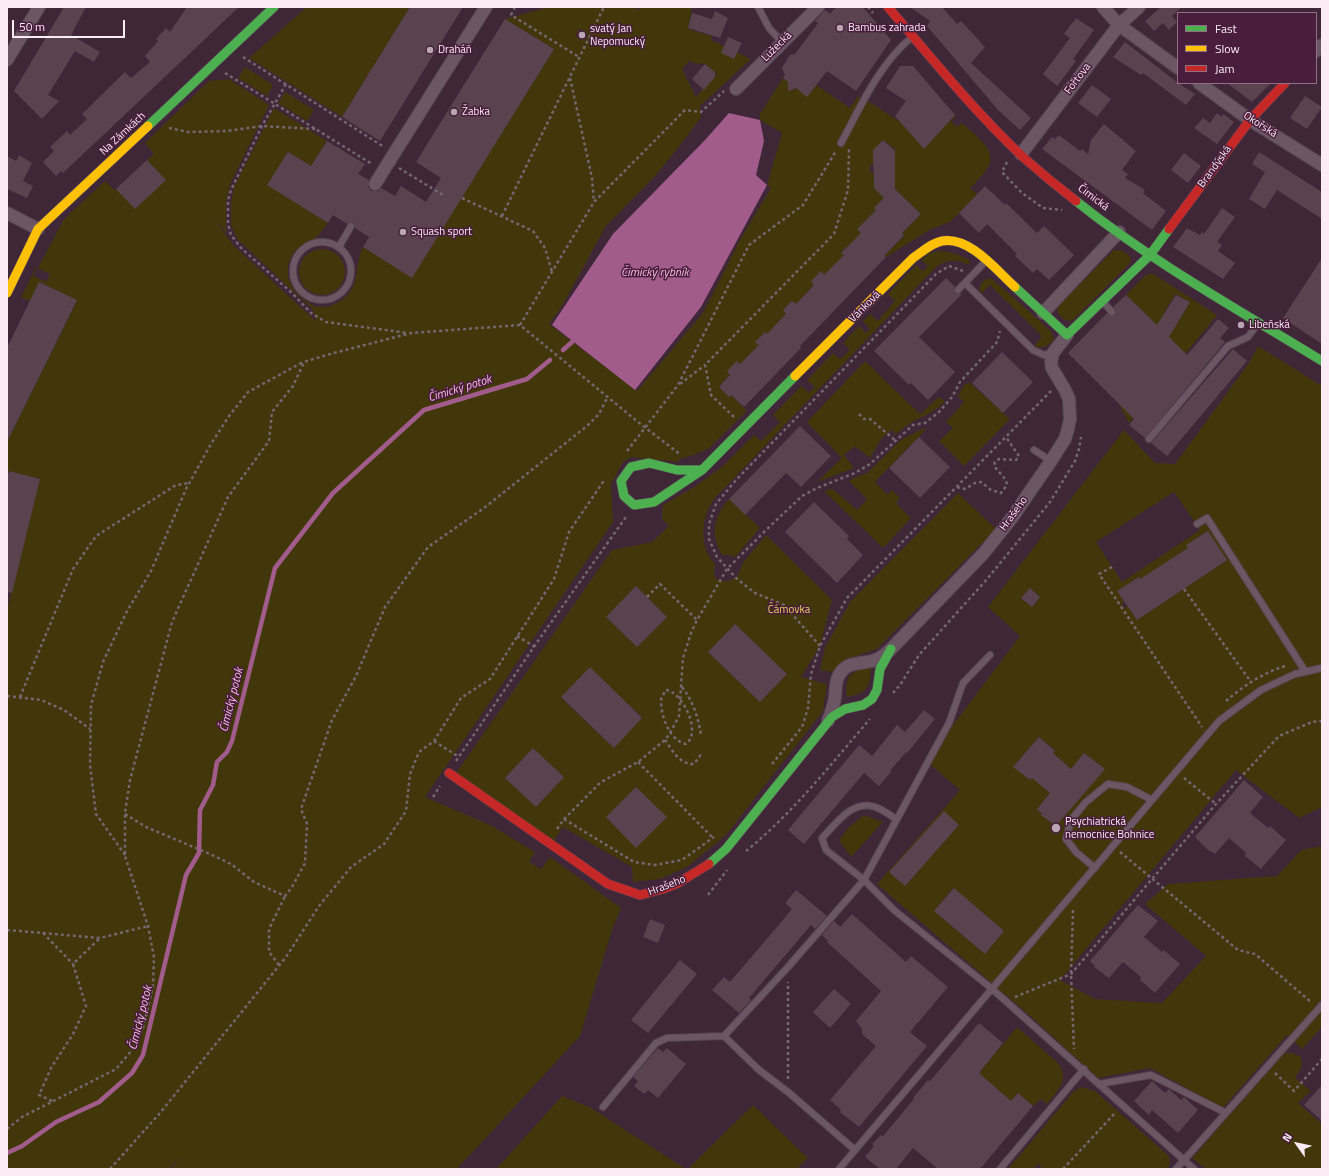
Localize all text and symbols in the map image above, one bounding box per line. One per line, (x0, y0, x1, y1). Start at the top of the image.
scale bar (14, 12, 127, 38)
legend (1177, 12, 1317, 84)
text: 50 m (19, 17, 45, 36)
text: Fast (1215, 19, 1237, 38)
place label: Bambus zahrada (848, 21, 926, 35)
place label: svatý Jan Nepomucký (590, 22, 645, 48)
marker: Bambus zahrada (835, 23, 845, 33)
street label: Lužecká (759, 29, 795, 65)
marker: svatý Jan Nepomucký (577, 30, 587, 40)
text: Slow (1215, 39, 1240, 58)
place label: Draháň (438, 43, 472, 57)
marker: Draháň (425, 45, 435, 55)
text: Jam (1215, 59, 1235, 78)
street label: Fořtova (1062, 61, 1094, 97)
place label: Žabka (462, 105, 490, 119)
marker: Žabka (449, 107, 459, 117)
street label: Okořská (1241, 109, 1279, 141)
street label: Na Zámkách (98, 110, 148, 158)
street label: Brandýská (1195, 143, 1235, 191)
street label: Čimická (1075, 182, 1111, 214)
place label: Squash sport (411, 225, 472, 239)
marker: Squash sport (398, 227, 408, 237)
water label: Čimický rybník (621, 266, 689, 280)
street label: Vánková (847, 289, 883, 325)
place label: Libeňská (1249, 318, 1290, 332)
marker: Libeňská (1236, 320, 1246, 330)
water label: Čimický potok (427, 373, 493, 405)
street label: Hrašeho (997, 494, 1031, 534)
park label: Čámovka (768, 603, 810, 617)
water label: Čimický potok (217, 666, 247, 734)
place label: Psychiatrická nemocnice Bohnice (1065, 815, 1154, 841)
marker: Psychiatrická nemocnice Bohnice (1050, 822, 1062, 834)
street label: Hrašeho (646, 873, 688, 899)
water label: Čimický potok (126, 984, 156, 1052)
north arrow (1277, 1124, 1317, 1164)
text: N (1278, 1130, 1296, 1145)

